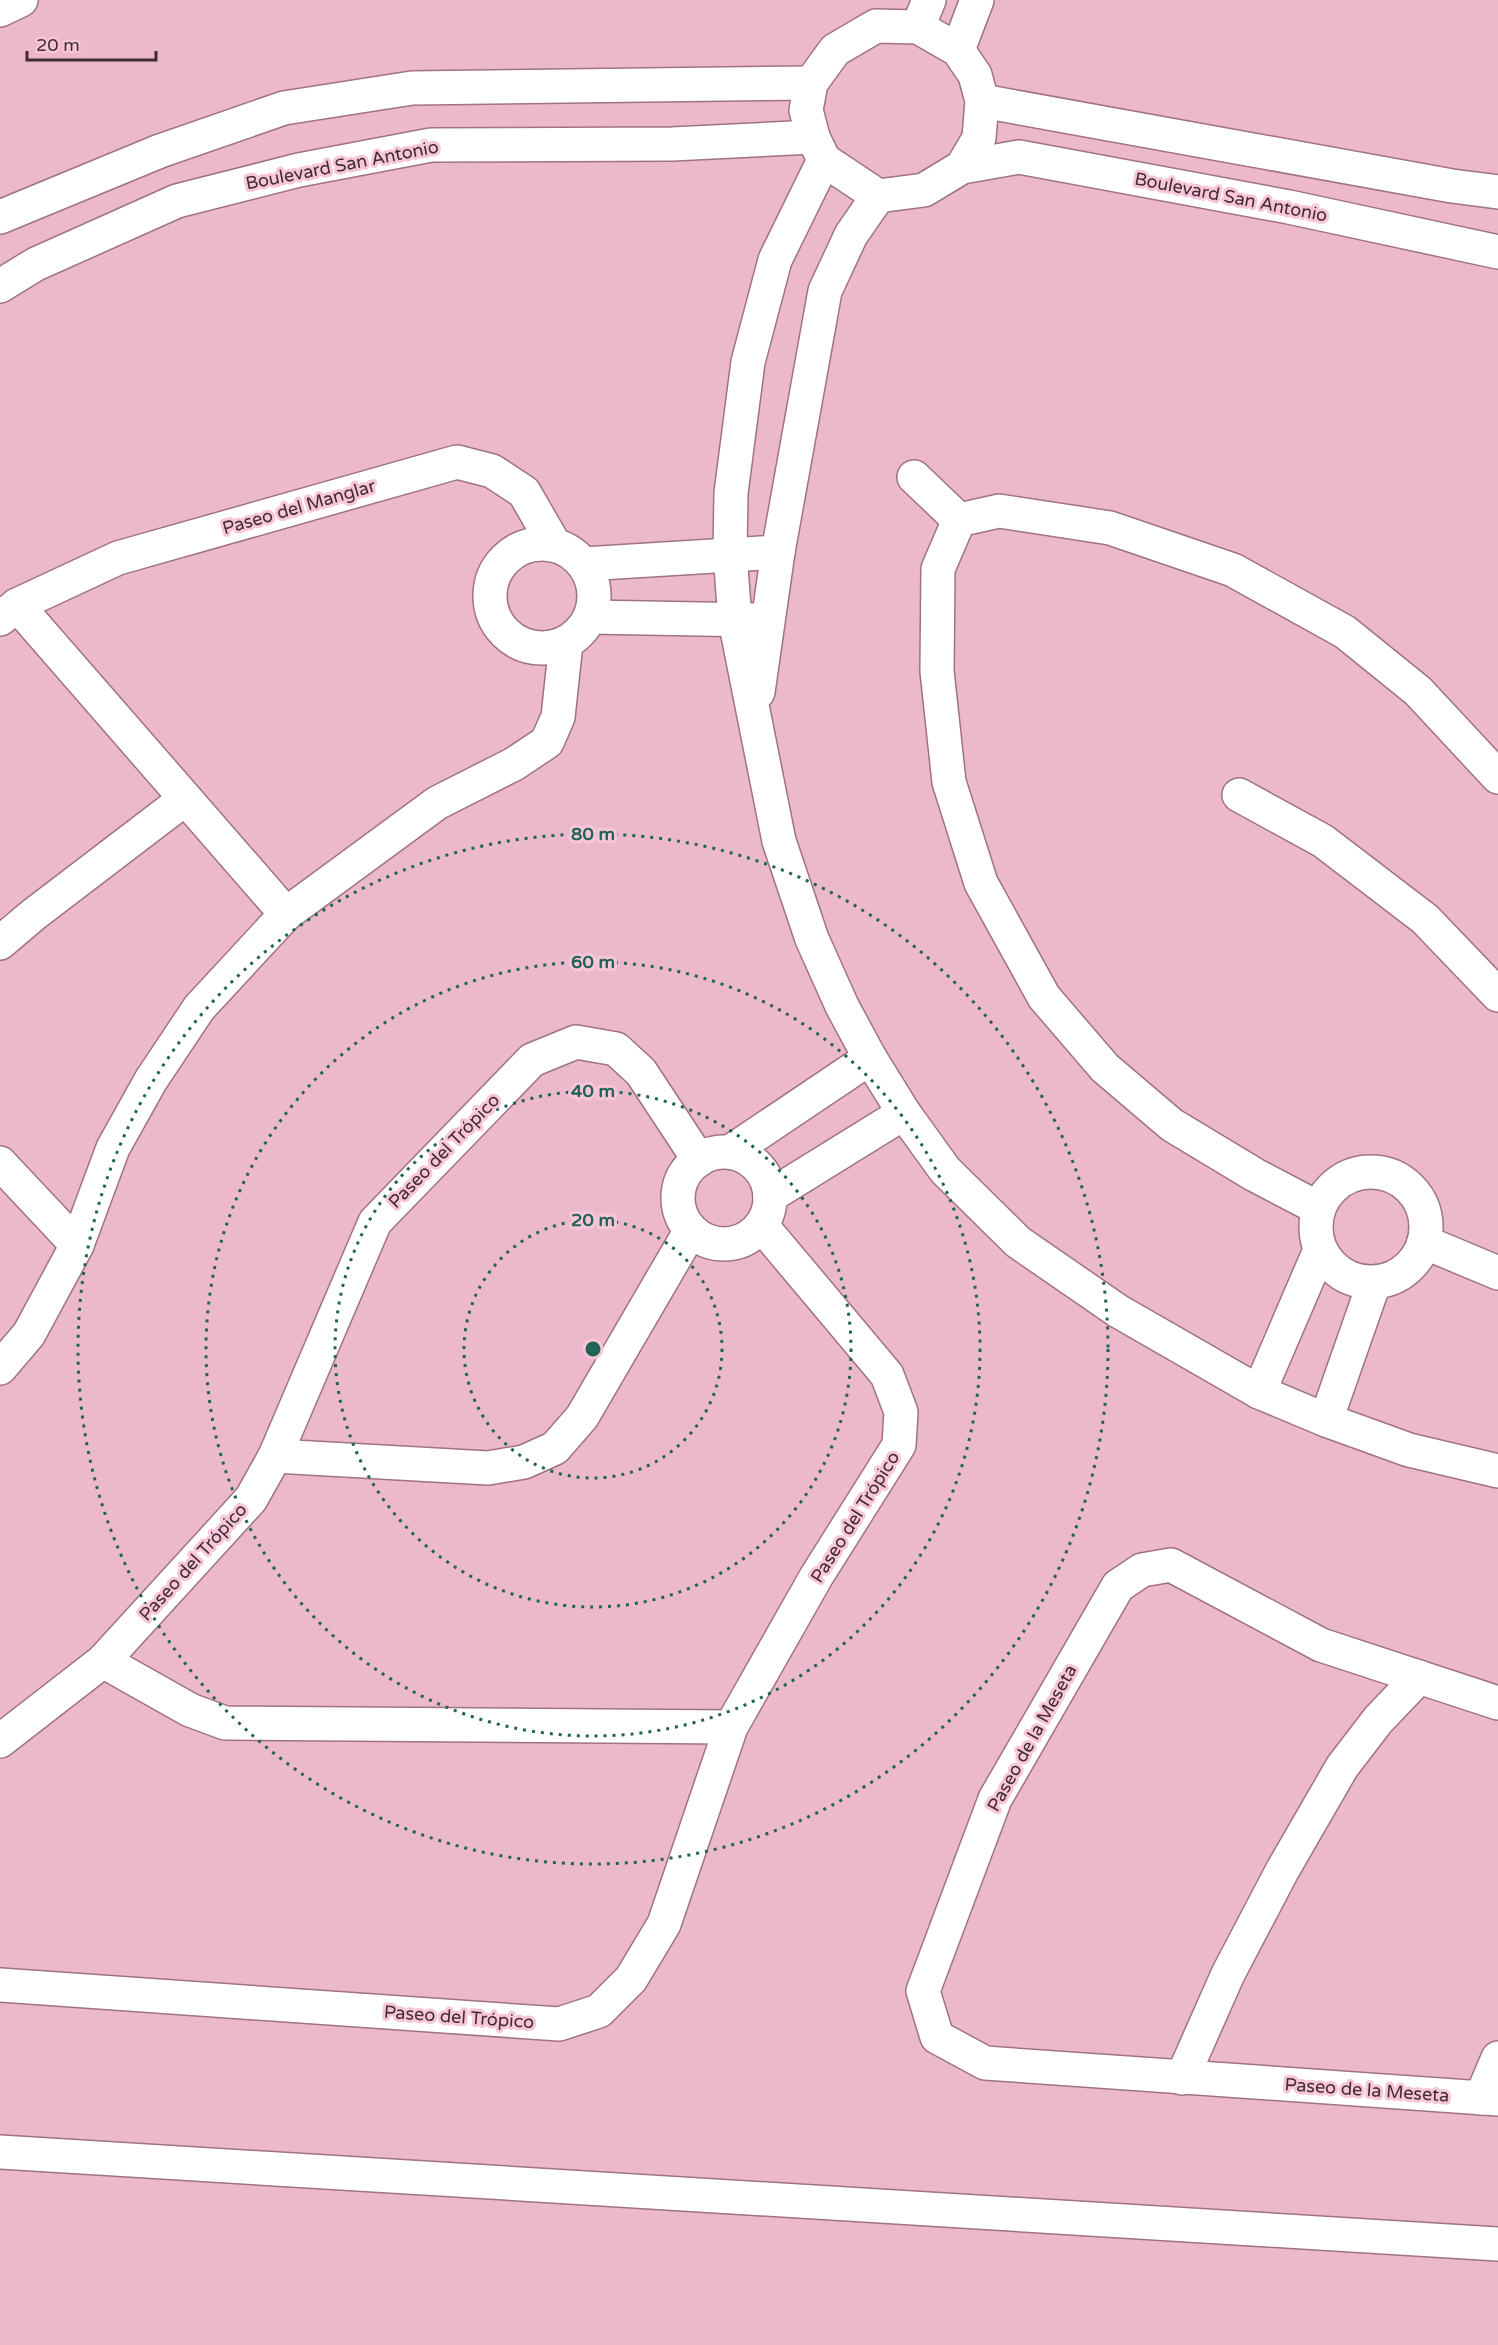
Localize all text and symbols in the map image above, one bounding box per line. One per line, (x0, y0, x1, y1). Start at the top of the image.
scale bar (27, 24, 156, 62)
text: 20 m (36, 34, 80, 56)
street label: Boulevard San Antonio (244, 135, 440, 195)
street label: Boulevard San Antonio (1133, 167, 1329, 227)
street label: Paseo del Manglar (220, 475, 378, 539)
text: 80 m (571, 823, 615, 845)
text: 60 m (571, 951, 615, 973)
text: 40 m (571, 1080, 615, 1102)
street label: Paseo del Trópico (384, 1089, 504, 1213)
text: 20 m (571, 1209, 615, 1231)
centre of rings (583, 1339, 603, 1359)
street label: Paseo del Trópico (806, 1447, 904, 1587)
street label: Paseo del Trópico (134, 1499, 252, 1625)
street label: Paseo de la Meseta (982, 1661, 1082, 1815)
street label: Paseo del Trópico (383, 2001, 535, 2033)
street label: Paseo de la Meseta (1284, 2073, 1450, 2107)

